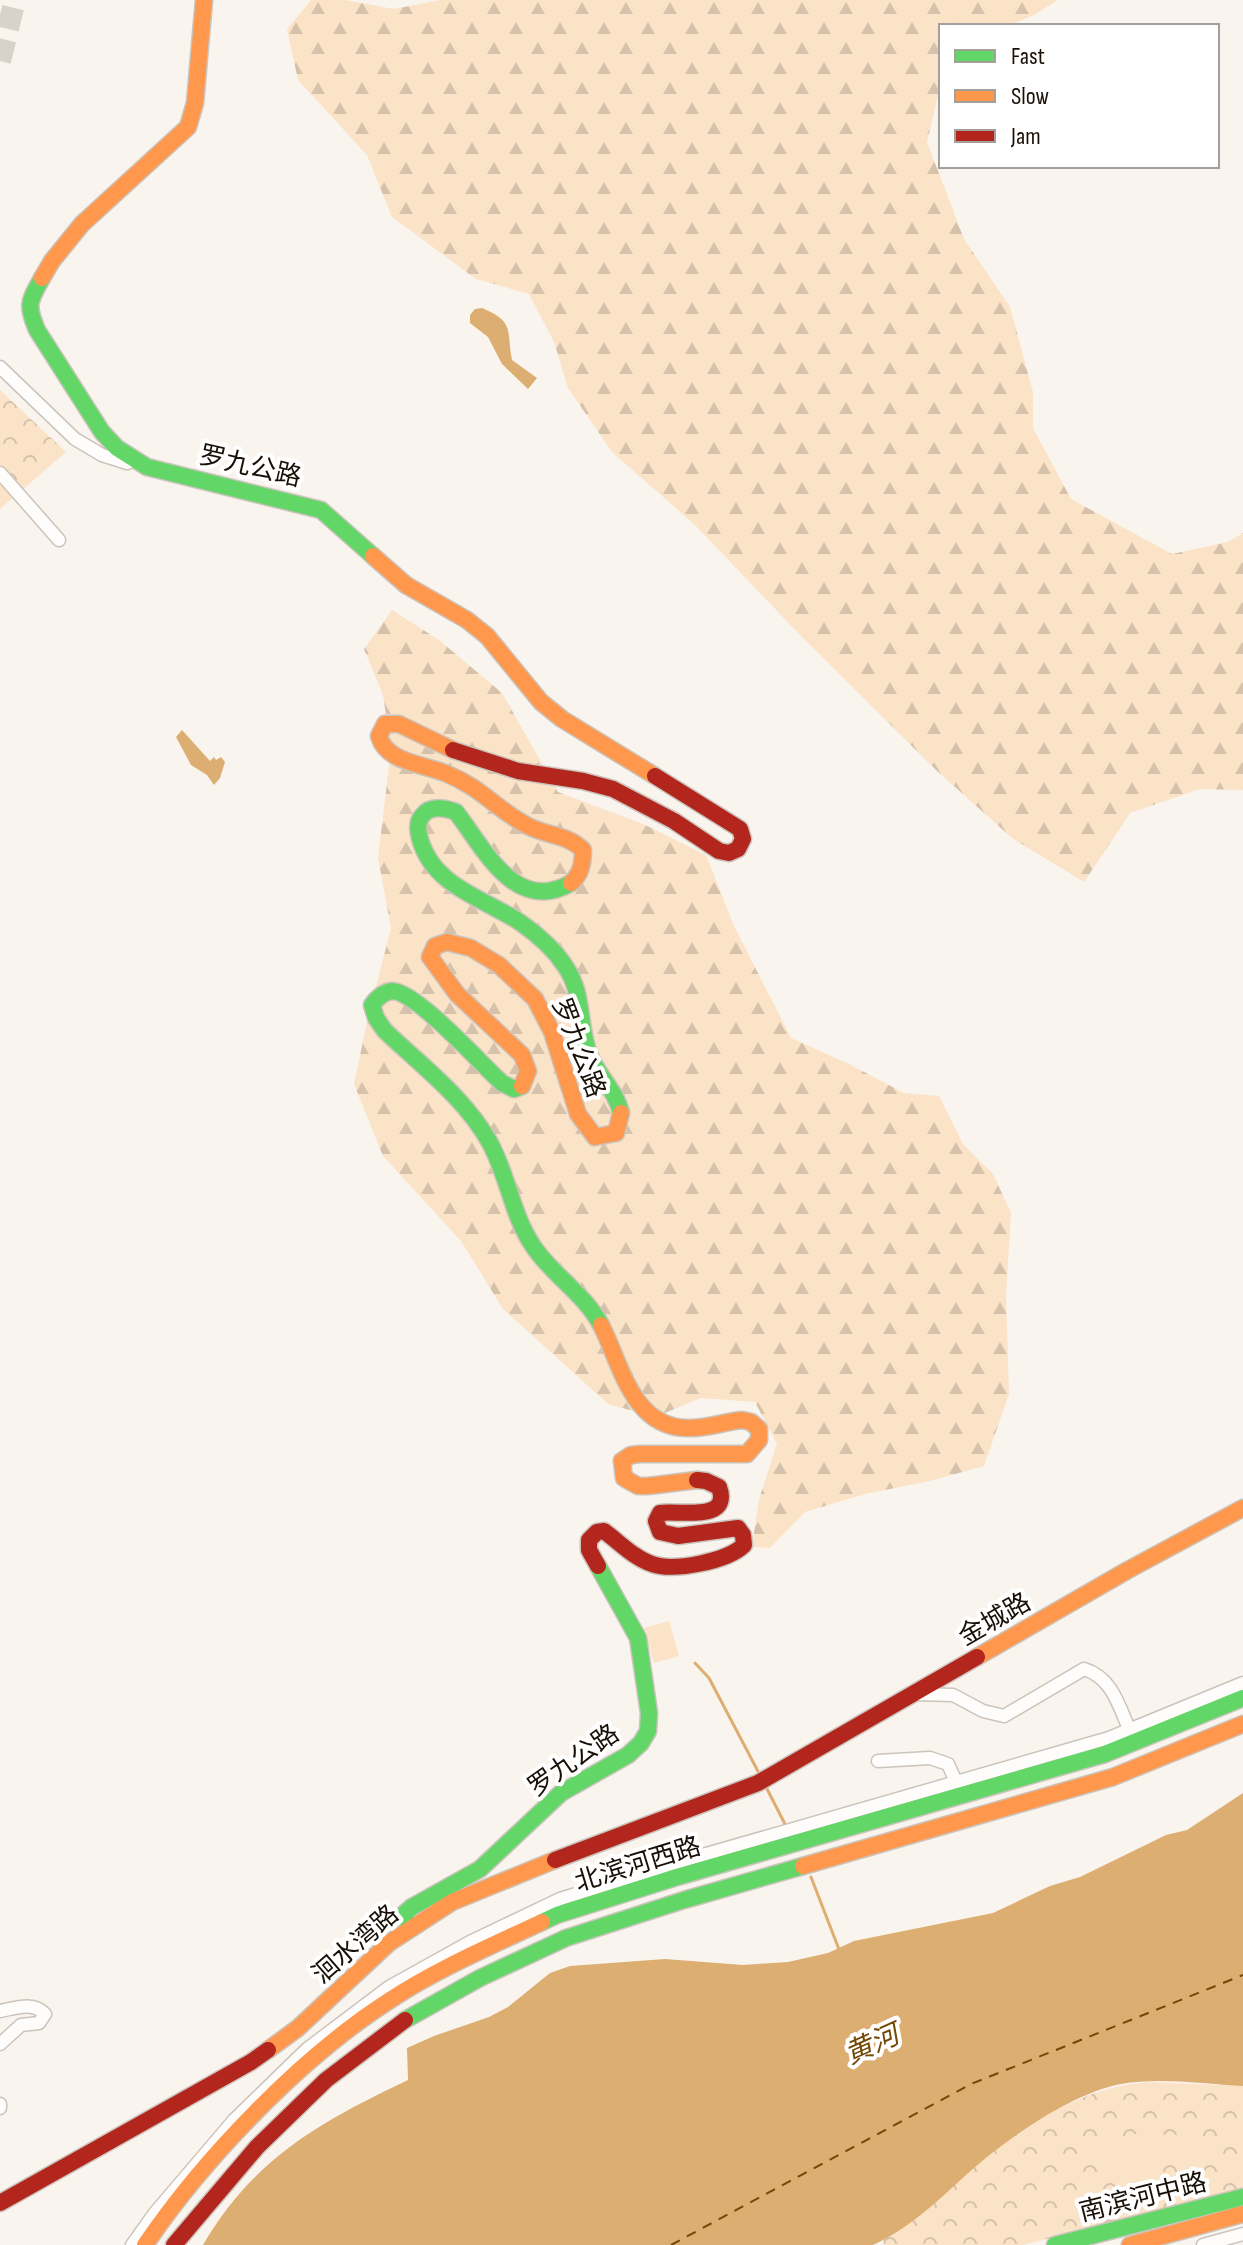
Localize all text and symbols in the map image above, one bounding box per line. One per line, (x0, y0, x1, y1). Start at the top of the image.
legend (939, 24, 1219, 168)
text: Fast (1011, 42, 1045, 71)
text: Slow (1011, 82, 1049, 111)
text: Jam (1010, 122, 1041, 151)
street label: 罗九公路 (196, 440, 304, 494)
street label: 罗九公路 (545, 994, 611, 1102)
street label: 金城路 (953, 1587, 1037, 1653)
street label: 罗九公路 (523, 1718, 625, 1804)
street label: 北滨河西路 (571, 1831, 705, 1899)
street label: 洄水湾路 (307, 1899, 405, 1991)
water label: 黄河 (840, 2017, 909, 2071)
street label: 南滨河中路 (1076, 2167, 1210, 2229)

